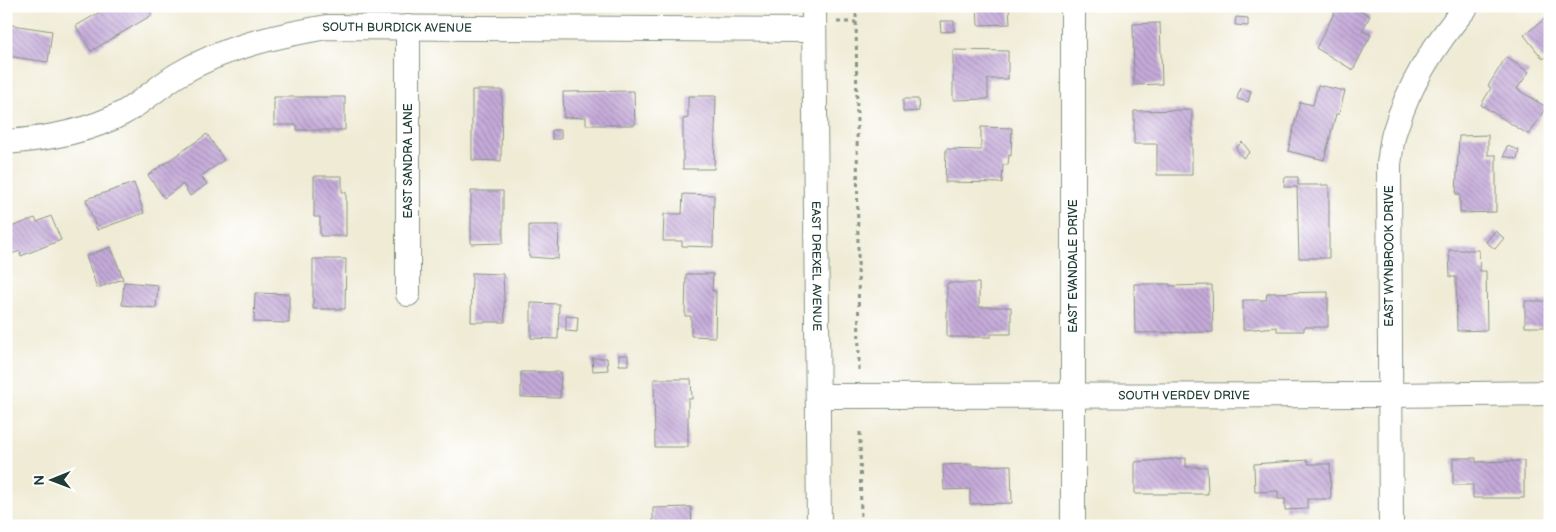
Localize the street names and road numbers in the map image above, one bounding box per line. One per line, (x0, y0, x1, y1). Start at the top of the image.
street label: SOUTH BURDICK AVENUE (321, 20, 472, 36)
street label: EAST SANDRA LANE (401, 103, 416, 219)
street label: EAST WYNBROOK DRIVE (1382, 185, 1397, 327)
street label: EAST EVANDALE DRIVE (1066, 199, 1081, 333)
street label: EAST DREXEL AVENUE (808, 201, 824, 331)
street label: SOUTH VERDEV DRIVE (1118, 388, 1250, 403)

